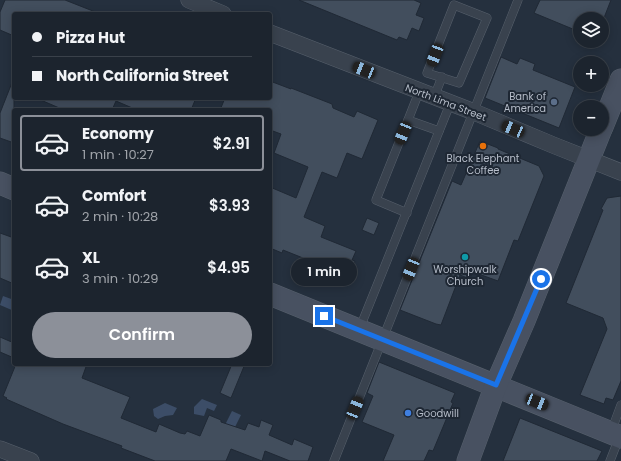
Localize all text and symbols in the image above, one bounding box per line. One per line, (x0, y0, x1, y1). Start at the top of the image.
map controls (573, 12, 609, 136)
button: layers (573, 12, 609, 48)
text: Pizza Hut (56, 27, 125, 48)
car (425, 42, 445, 68)
button: + (573, 56, 609, 92)
car (351, 60, 377, 80)
text: North California Street (56, 65, 229, 86)
street label: North Lima Street (403, 80, 489, 125)
place label: Bank of America (504, 89, 546, 116)
marker: Bank of America (549, 97, 559, 107)
button: − (573, 100, 609, 136)
car (500, 119, 526, 139)
car (393, 120, 413, 146)
text: Economy (82, 123, 154, 144)
icon: car (34, 125, 70, 161)
text: $2.91 (213, 133, 250, 154)
marker: Black Elephant Coffee (478, 141, 488, 151)
text: 1 min · 10:27 (82, 145, 154, 164)
place label: Black Elephant Coffee (447, 151, 520, 178)
text: Comfort (82, 185, 146, 206)
icon: car (34, 187, 70, 223)
text: $3.93 (209, 195, 250, 216)
text: 2 min · 10:28 (82, 207, 158, 226)
text: XL (82, 247, 100, 268)
icon: car (34, 249, 70, 285)
marker: Worshipwalk Church (460, 252, 470, 262)
car (401, 256, 421, 282)
text: $4.95 (207, 257, 250, 278)
callout: 1 min (291, 258, 357, 286)
text: 1 min (307, 262, 341, 281)
place label: Worshipwalk Church (433, 262, 497, 289)
text: 3 min · 10:29 (82, 269, 159, 288)
route start (532, 270, 550, 288)
route end (315, 307, 333, 325)
button: Confirm (32, 312, 252, 358)
car (524, 392, 550, 412)
car (345, 395, 365, 421)
place label: Goodwill (416, 406, 459, 421)
marker: Goodwill (403, 408, 413, 418)

